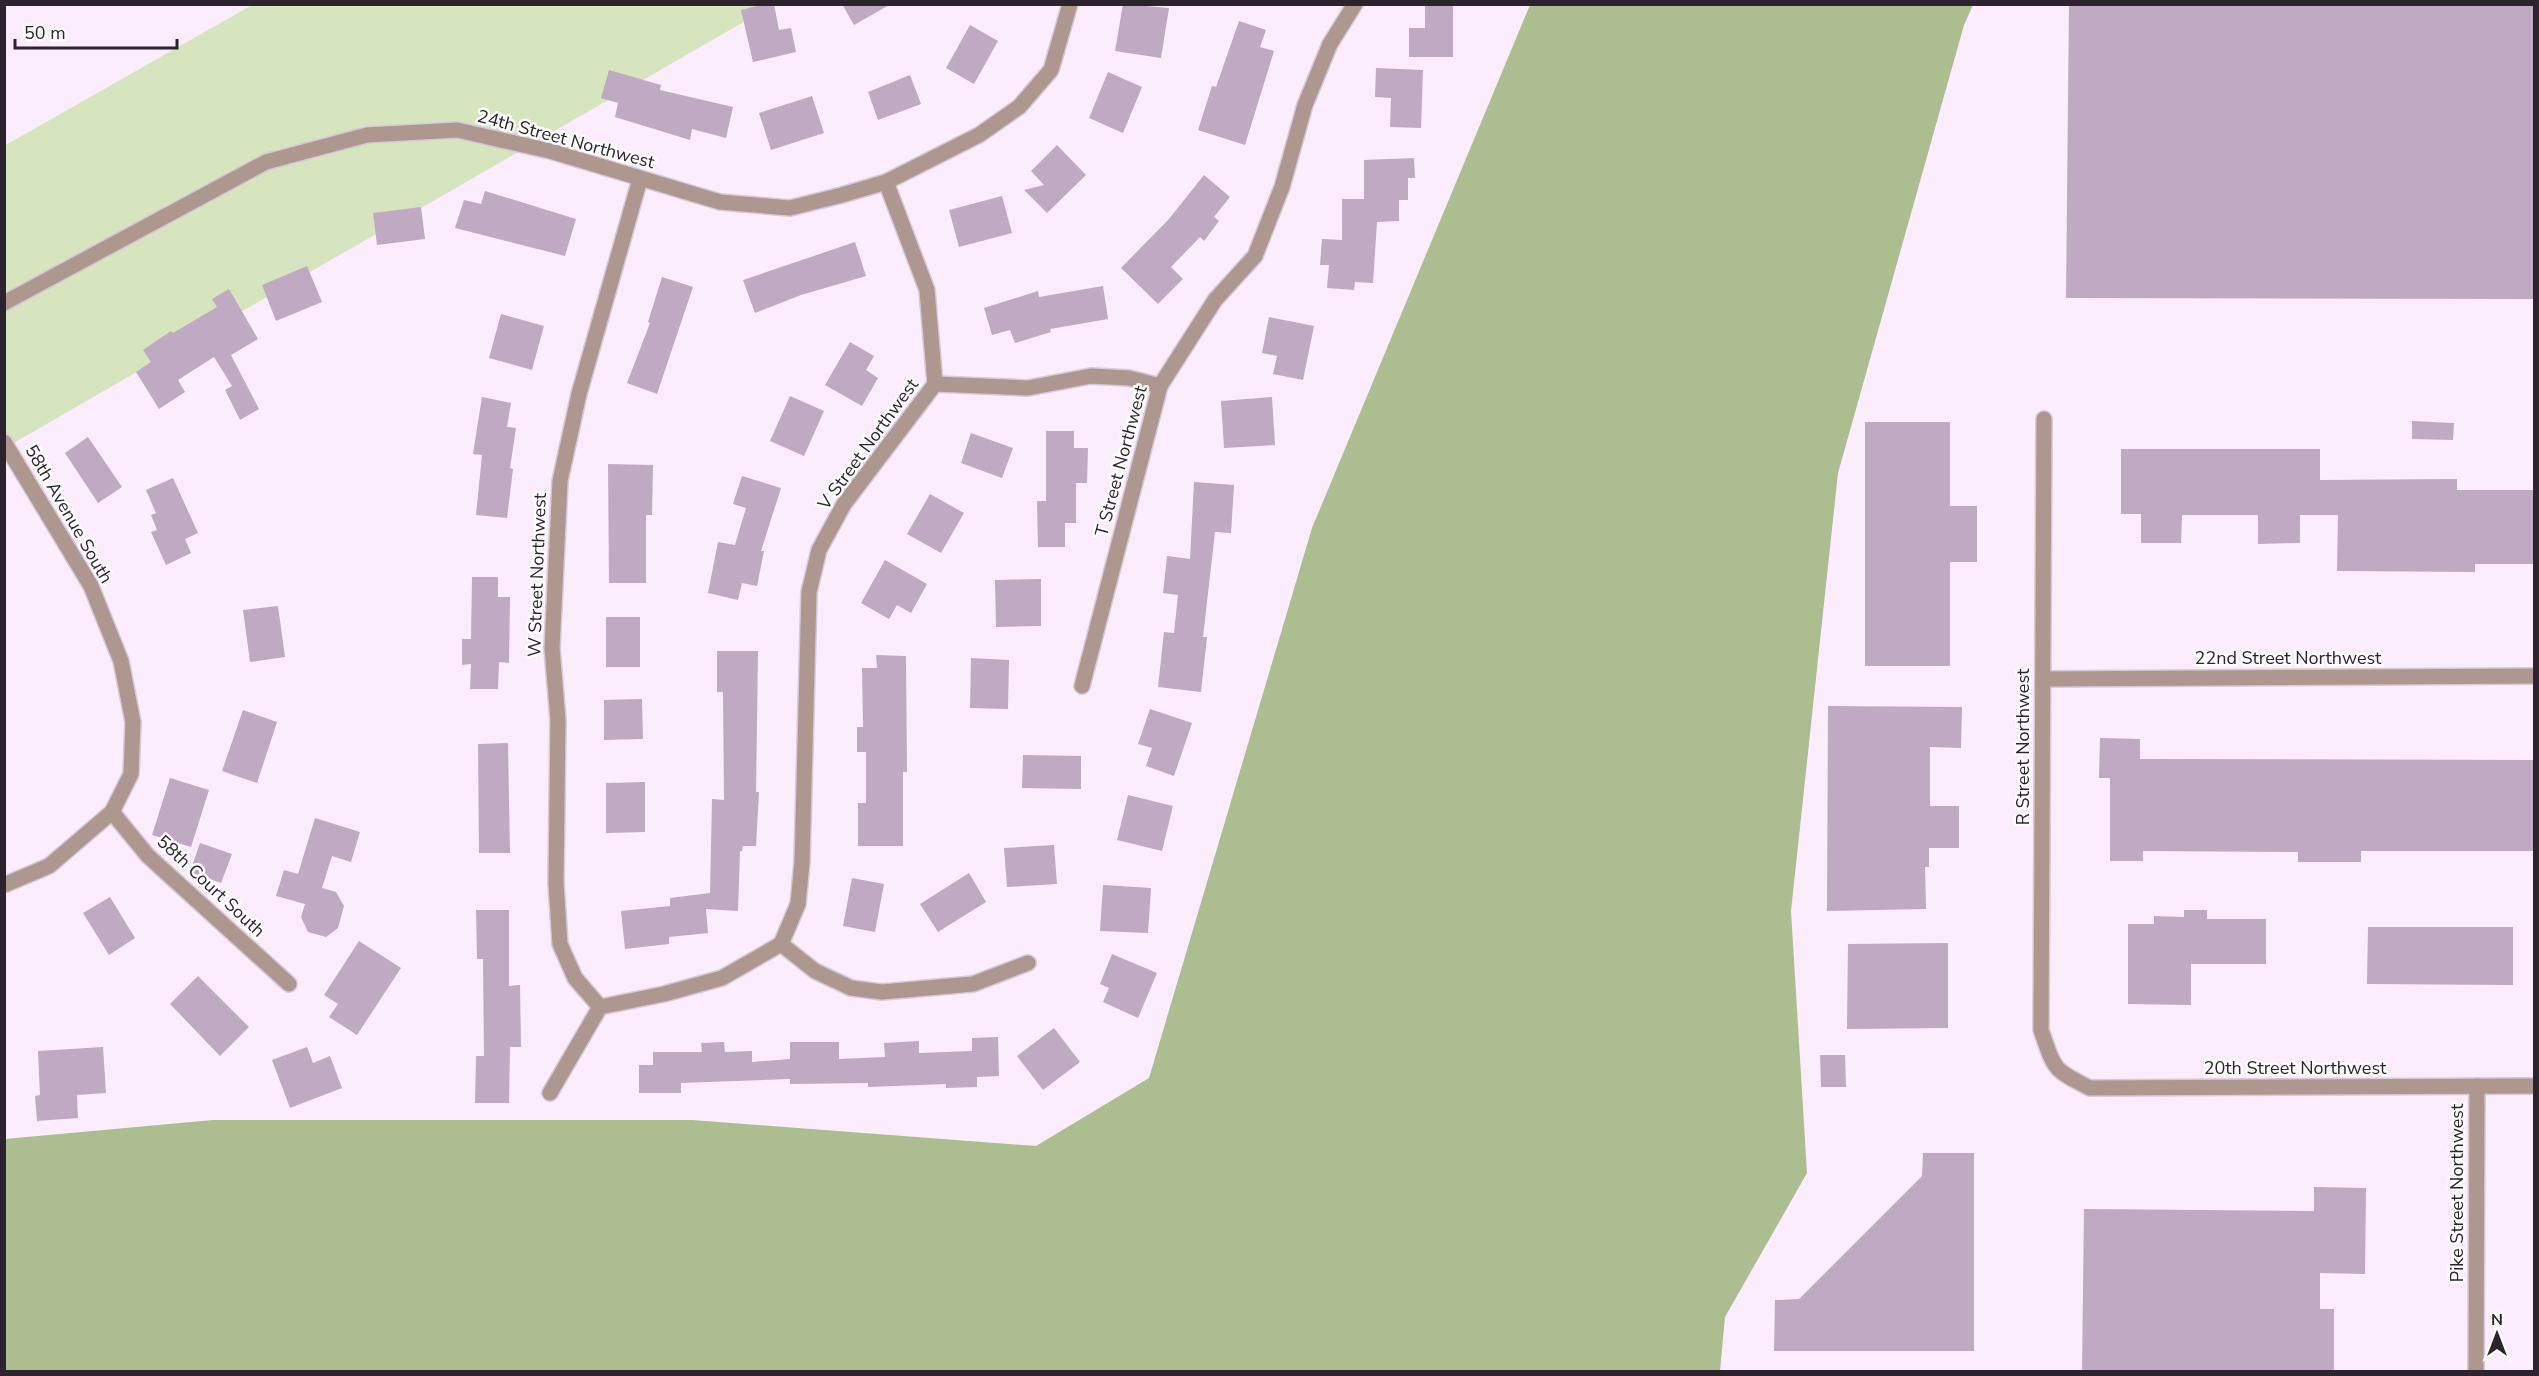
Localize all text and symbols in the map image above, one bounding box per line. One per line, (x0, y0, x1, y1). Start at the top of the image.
scale bar (15, 12, 177, 50)
text: 50 m (24, 21, 66, 45)
street label: 24th Street Northwest (475, 104, 658, 174)
street label: V Street Northwest (812, 373, 924, 515)
street label: T Street Northwest (1089, 382, 1153, 539)
street label: 58th Avenue South (20, 440, 118, 588)
street label: W Street Northwest (522, 492, 552, 658)
street label: 22nd Street Northwest (2195, 646, 2382, 670)
street label: R Street Northwest (2011, 668, 2035, 825)
street label: 58th Court South (152, 830, 270, 942)
street label: 20th Street Northwest (2204, 1056, 2387, 1080)
street label: Pike Street Northwest (2445, 1103, 2469, 1282)
north arrow (2467, 1304, 2527, 1364)
text: N (2491, 1309, 2503, 1331)

